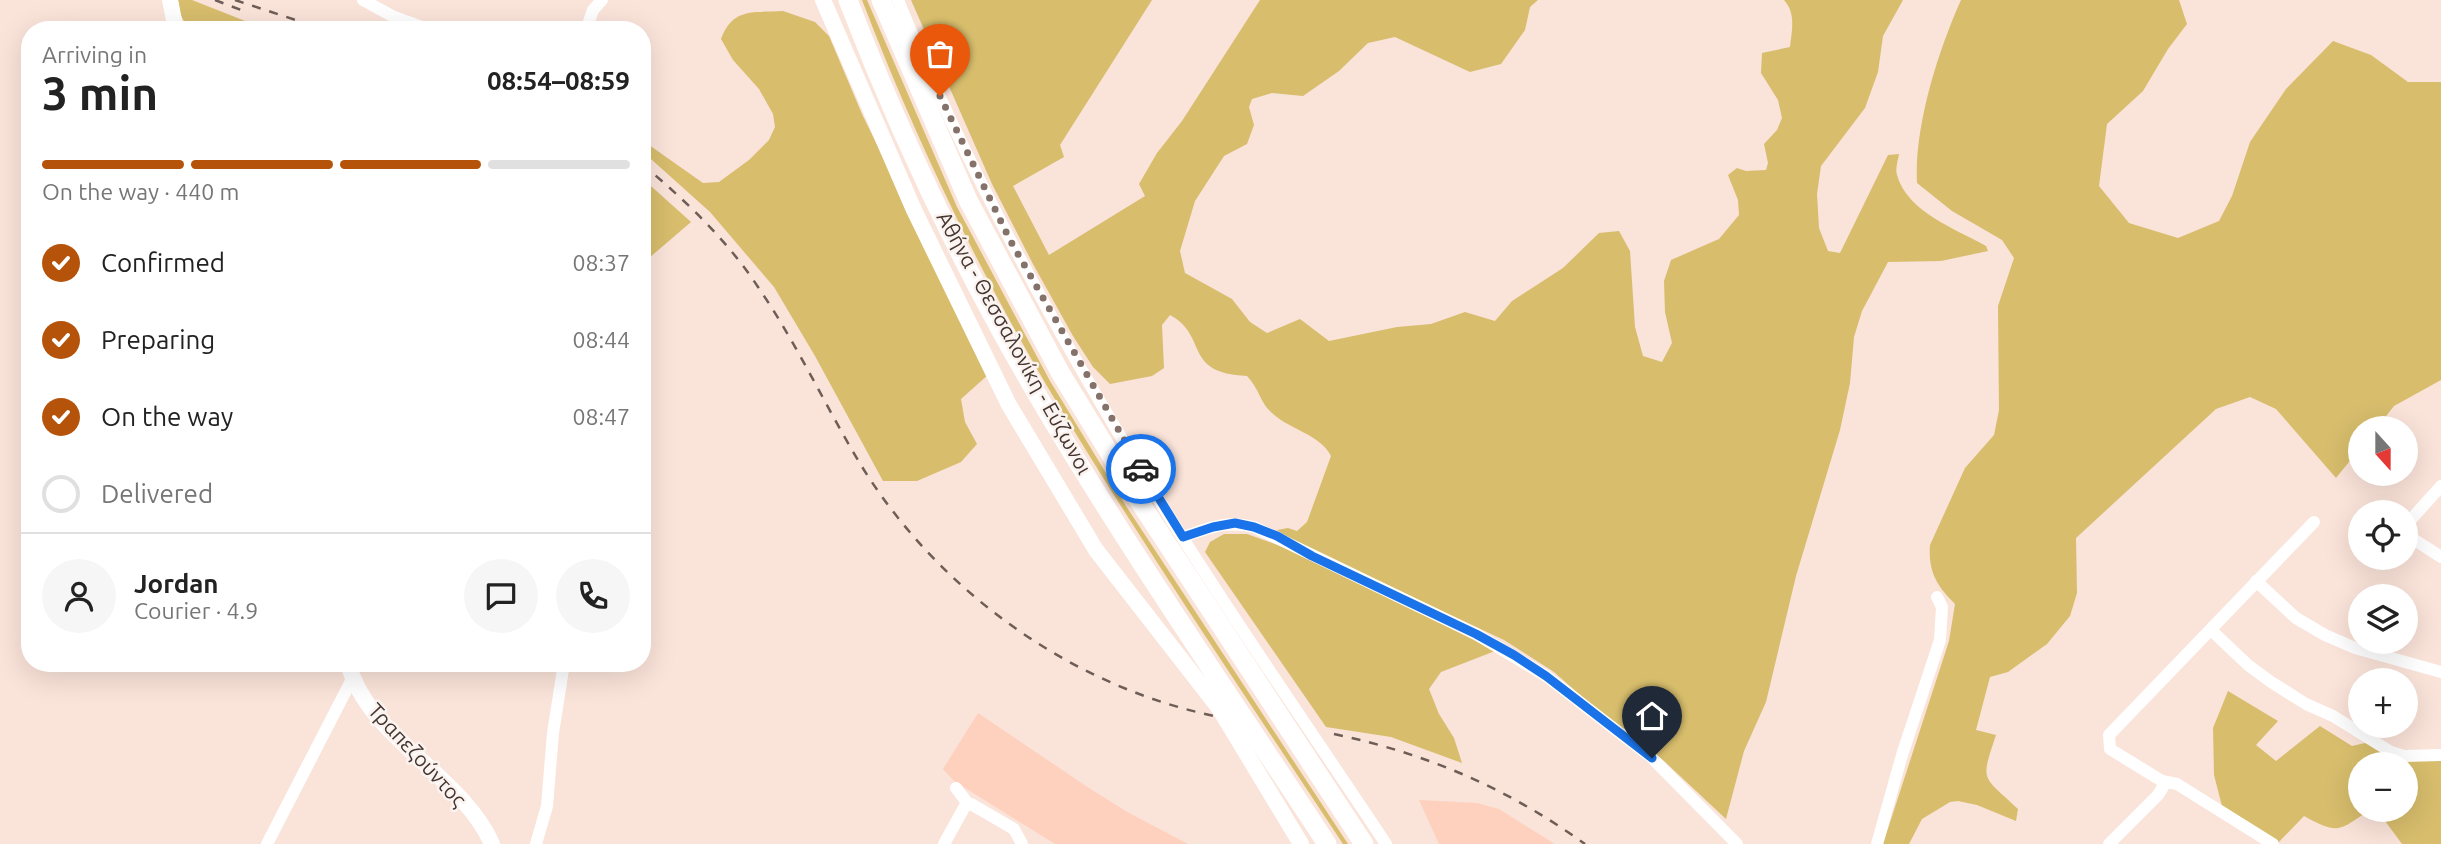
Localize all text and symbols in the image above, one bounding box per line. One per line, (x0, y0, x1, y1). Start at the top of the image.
pin (910, 24, 970, 96)
icon: bag (921, 35, 959, 73)
text: Arriving in (42, 42, 147, 67)
text: 08:54–08:59 (487, 66, 630, 95)
text: 3 min (42, 67, 158, 119)
text: On the way · 440 m (42, 179, 239, 204)
street label: Αθήνα - Θεσσαλονίκη - Εύζωνοι (933, 207, 1097, 478)
icon: check (42, 244, 80, 282)
text: Confirmed (101, 248, 225, 277)
text: 08:37 (572, 250, 630, 275)
icon: check (42, 321, 80, 359)
text: Preparing (101, 325, 215, 354)
text: 08:44 (572, 327, 630, 352)
icon: check (42, 398, 80, 436)
text: On the way (101, 402, 233, 431)
text: 08:47 (572, 404, 630, 429)
north arrow (2348, 416, 2418, 486)
map controls (2348, 416, 2418, 822)
courier (1106, 434, 1176, 504)
icon: car (1122, 450, 1160, 488)
text: Delivered (101, 479, 213, 508)
button: locate (2348, 500, 2418, 570)
button: person (42, 559, 116, 633)
button: chat (464, 559, 538, 633)
button: phone (556, 559, 630, 633)
text: Jordan (134, 569, 219, 598)
button: layers (2348, 584, 2418, 654)
text: Courier · 4.9 (134, 598, 258, 623)
button: + (2348, 668, 2418, 738)
pin (1622, 686, 1682, 758)
icon: home (1633, 697, 1671, 735)
street label: Τραπεζούντος (364, 698, 472, 811)
button: − (2348, 752, 2418, 822)

